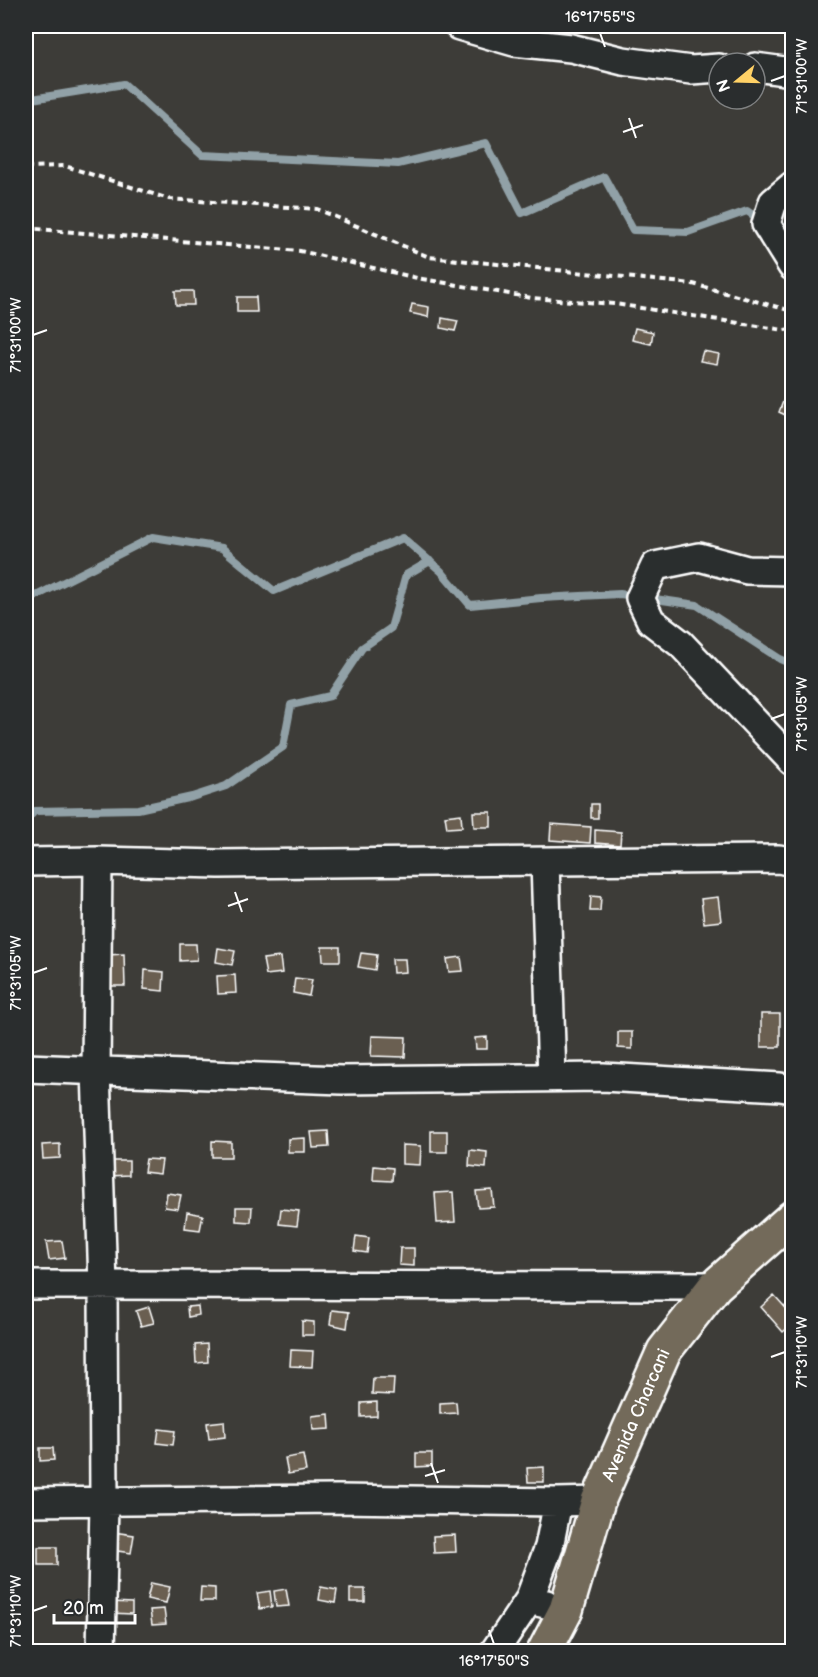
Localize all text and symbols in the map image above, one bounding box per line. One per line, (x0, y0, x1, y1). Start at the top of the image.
text: 16°17'55"S (565, 8, 635, 27)
text: 71°31'00"W (793, 38, 812, 114)
north arrow (707, 51, 767, 111)
text: N (713, 77, 735, 94)
text: 71°31'00"W (7, 297, 26, 373)
text: 71°31'05"W (793, 676, 812, 752)
text: 71°31'05"W (7, 935, 26, 1011)
text: 71°31'10"W (793, 1315, 812, 1388)
street label: Avenida Charcani (597, 1345, 674, 1485)
text: 71°31'10"W (7, 1574, 26, 1647)
scale bar (54, 1587, 135, 1625)
text: 20 m (63, 1598, 104, 1619)
text: 16°17'50"S (459, 1652, 529, 1671)

